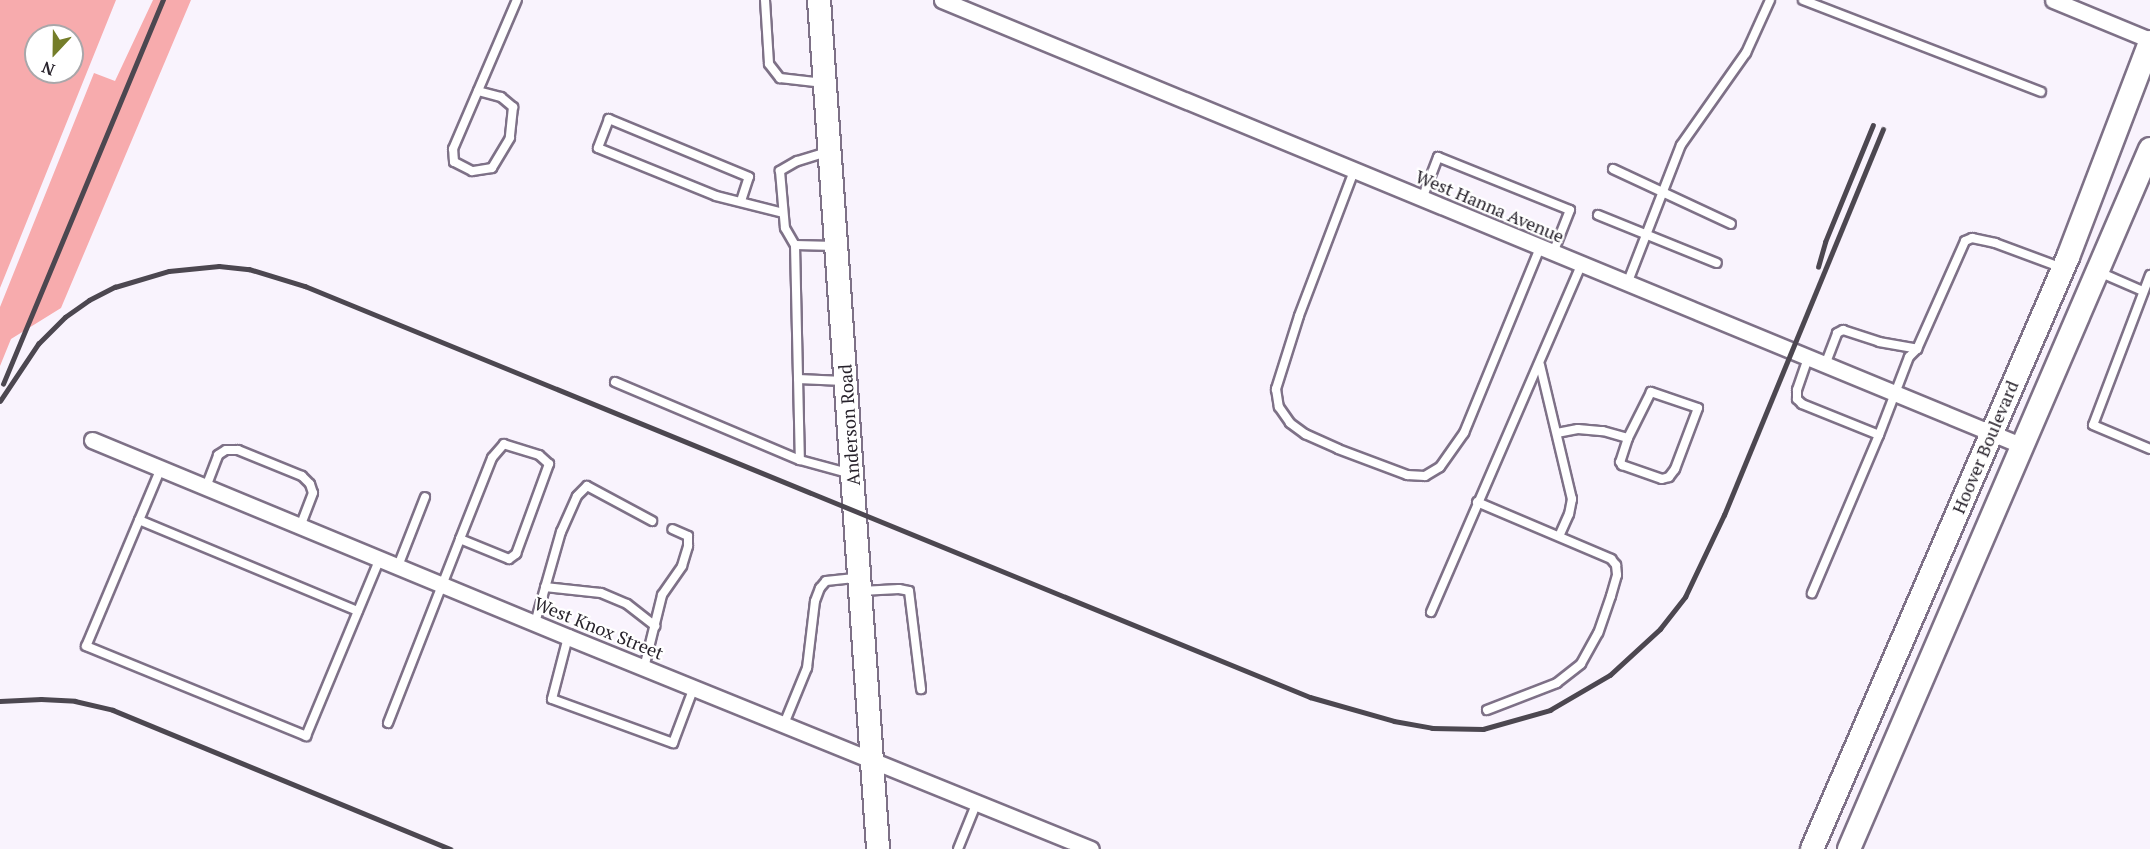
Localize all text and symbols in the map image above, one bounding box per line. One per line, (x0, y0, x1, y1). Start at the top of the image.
north arrow (24, 24, 84, 84)
text: N (38, 56, 58, 81)
street label: West Hanna Avenue (1412, 165, 1568, 247)
street label: Anderson Road (834, 363, 864, 487)
street label: Hoover Boulevard (1947, 377, 2023, 517)
street label: West Knox Street (531, 592, 667, 664)

